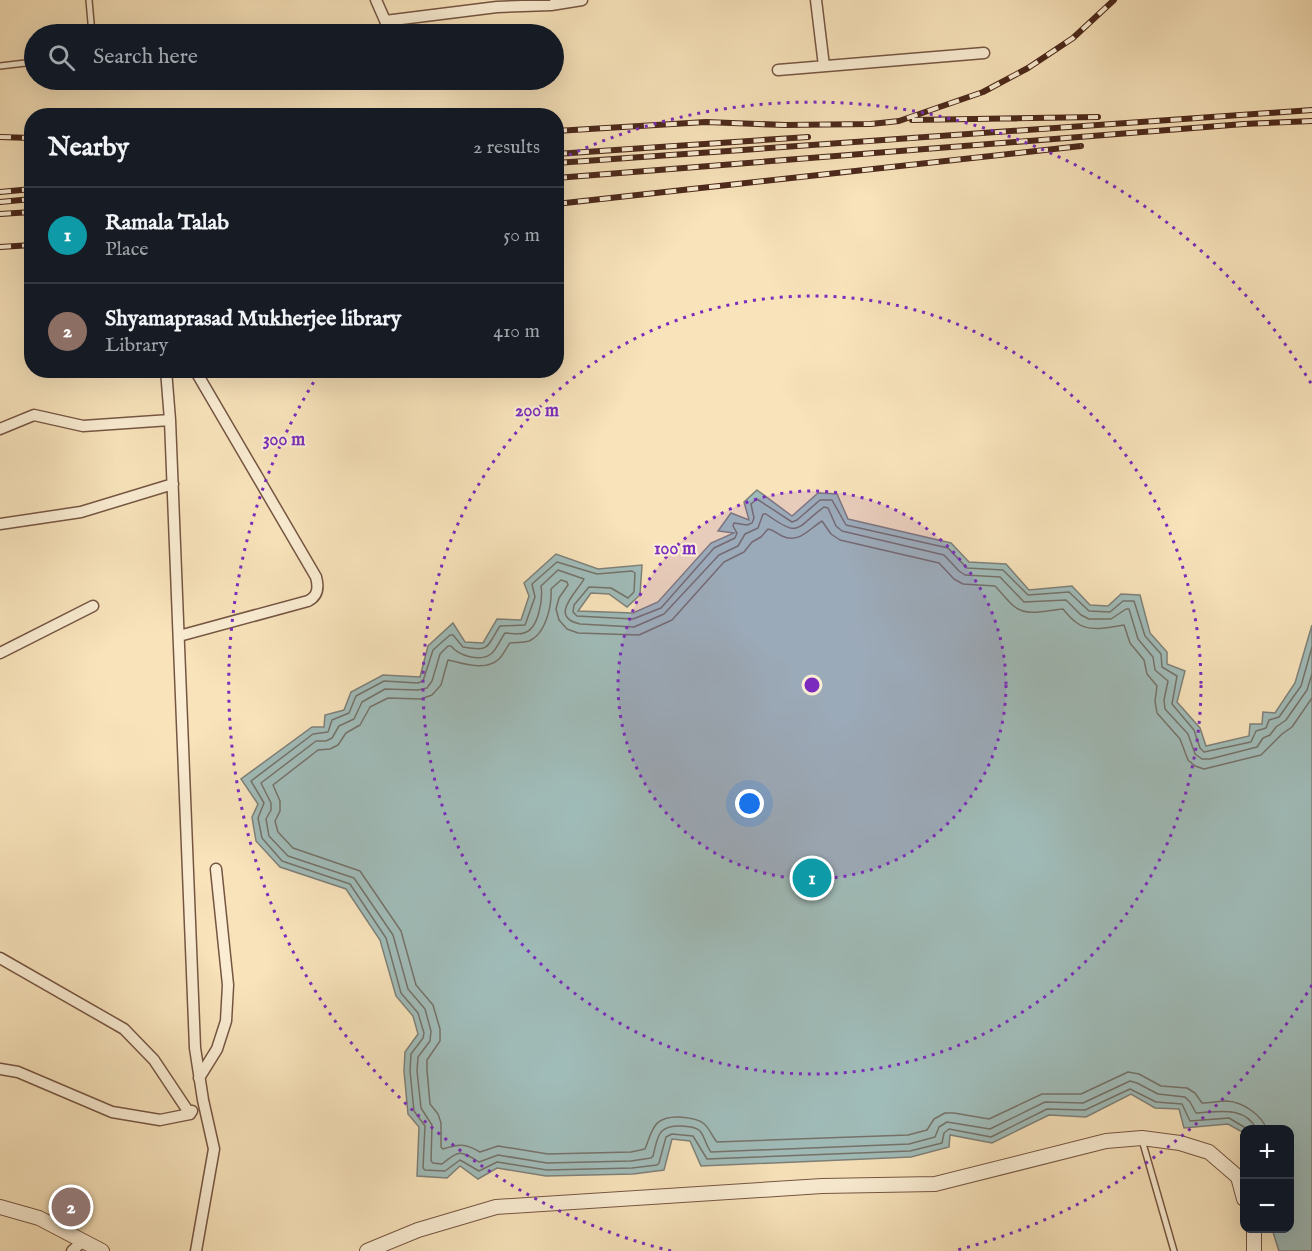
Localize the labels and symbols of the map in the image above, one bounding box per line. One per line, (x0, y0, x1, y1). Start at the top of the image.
text: 200 m (515, 400, 559, 423)
text: 300 m (263, 429, 305, 452)
text: 100 m (654, 538, 696, 561)
centre of rings (802, 675, 822, 695)
your location (735, 789, 764, 818)
pin: 1 (792, 856, 832, 900)
pin: 2 (52, 1184, 90, 1230)

